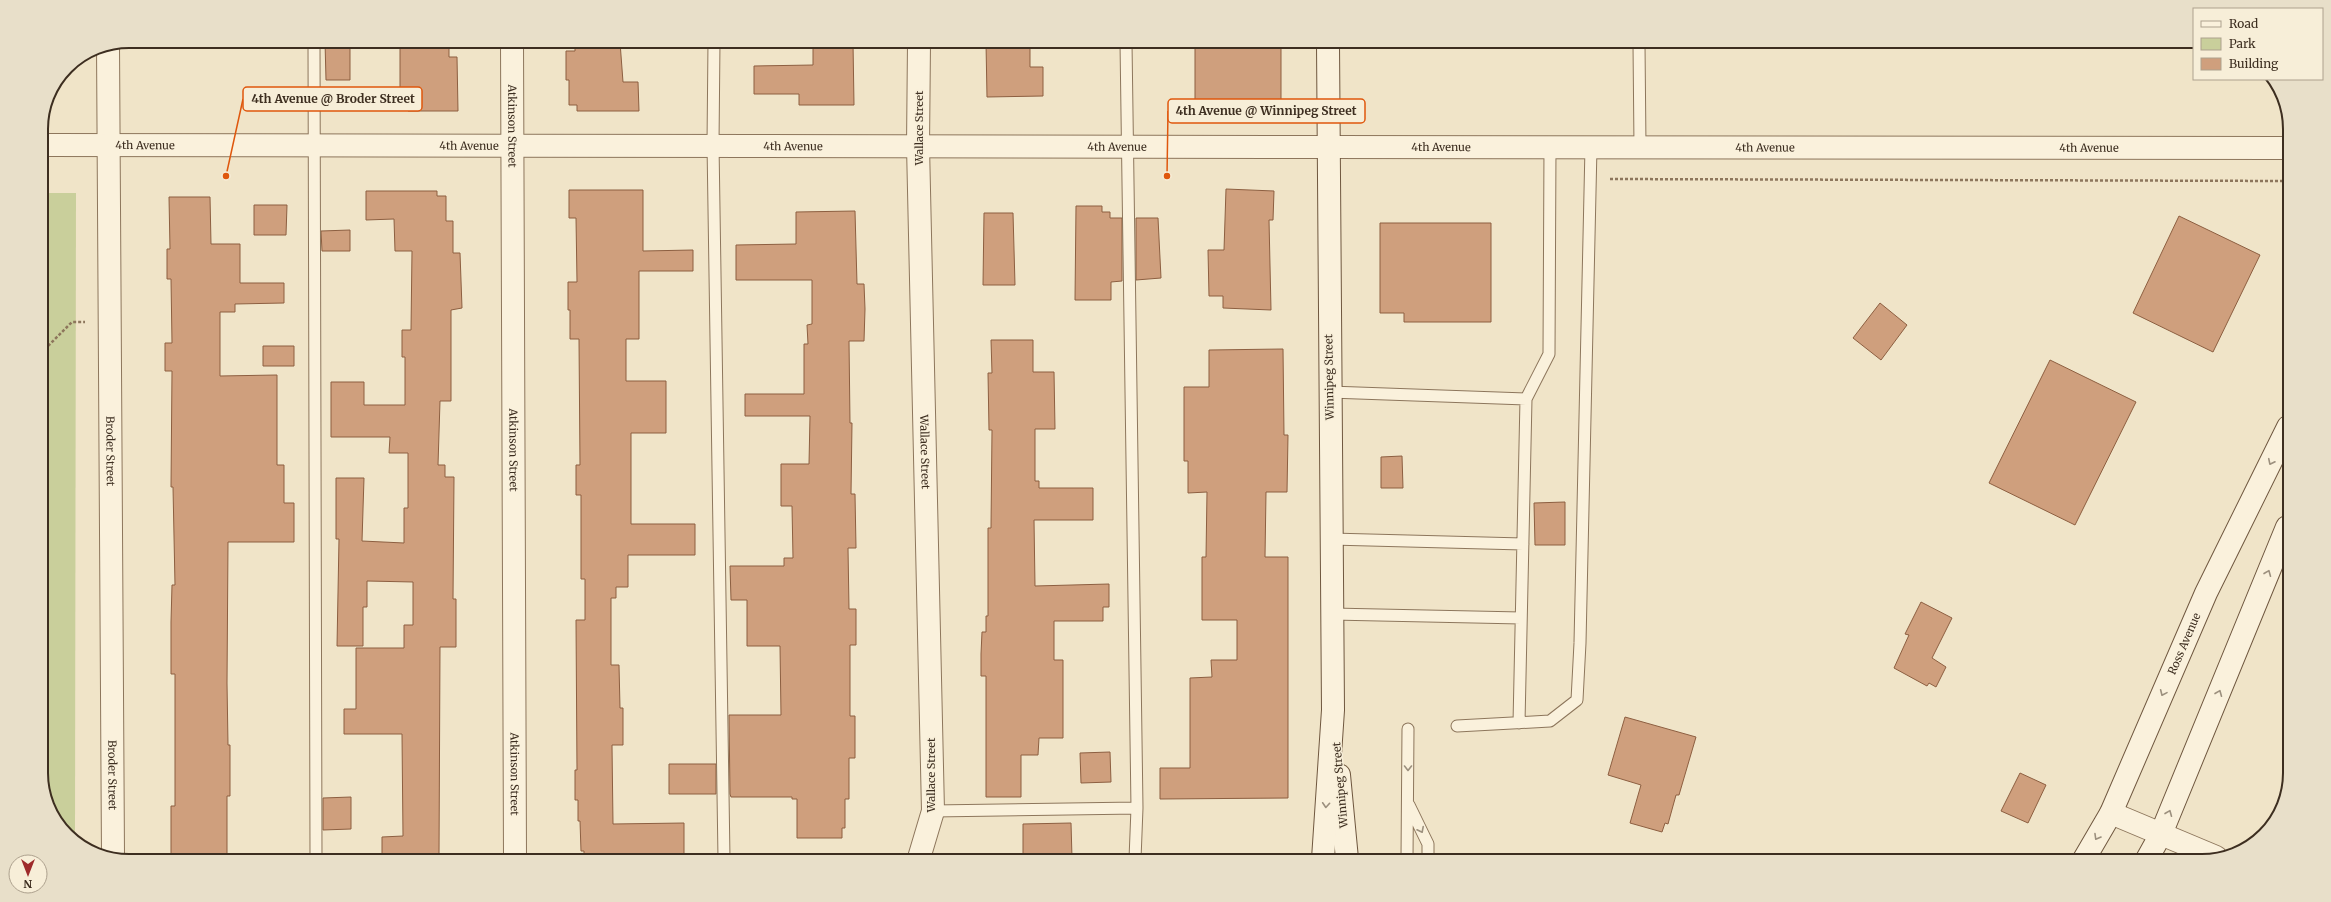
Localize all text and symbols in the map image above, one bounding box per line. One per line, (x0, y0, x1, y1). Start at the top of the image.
legend (2193, 8, 2323, 80)
text: Road (2229, 16, 2258, 31)
text: Park (2229, 36, 2256, 51)
text: Building (2229, 56, 2279, 71)
street label: Atkinson Street (505, 83, 519, 168)
callout: 4th Avenue @ Broder Street (243, 87, 422, 111)
street label: Wallace Street (912, 90, 926, 166)
text: 4th Avenue @ Broder Street (251, 91, 415, 106)
callout: 4th Avenue @ Winnipeg Street (1168, 99, 1365, 123)
text: 4th Avenue @ Winnipeg Street (1175, 103, 1357, 118)
street label: 4th Avenue (115, 138, 175, 152)
street label: 4th Avenue (439, 139, 499, 153)
street label: 4th Avenue (763, 139, 823, 153)
street label: 4th Avenue (1087, 140, 1147, 154)
street label: 4th Avenue (1411, 140, 1471, 154)
street label: 4th Avenue (1735, 140, 1795, 154)
street label: 4th Avenue (2059, 141, 2119, 155)
street label: Winnipeg Street (1321, 333, 1337, 421)
street label: Atkinson Street (506, 407, 521, 492)
street label: Wallace Street (917, 413, 933, 490)
street label: Broder Street (103, 416, 118, 487)
one-way arrow (2268, 458, 2275, 465)
one-way arrow (2263, 569, 2271, 577)
street label: Ross Avenue (2165, 610, 2204, 677)
one-way arrow (2159, 690, 2167, 697)
one-way arrow (2214, 690, 2222, 697)
street label: Atkinson Street (508, 731, 522, 816)
street label: Wallace Street (924, 737, 938, 813)
street label: Broder Street (105, 740, 120, 811)
street label: Winnipeg Street (1329, 741, 1351, 829)
one-way arrow (1404, 765, 1412, 771)
one-way arrow (1322, 802, 1331, 808)
one-way arrow (2165, 810, 2173, 817)
one-way arrow (1416, 826, 1424, 833)
one-way arrow (2094, 833, 2101, 840)
north arrow (8, 854, 48, 894)
text: N (23, 877, 32, 891)

